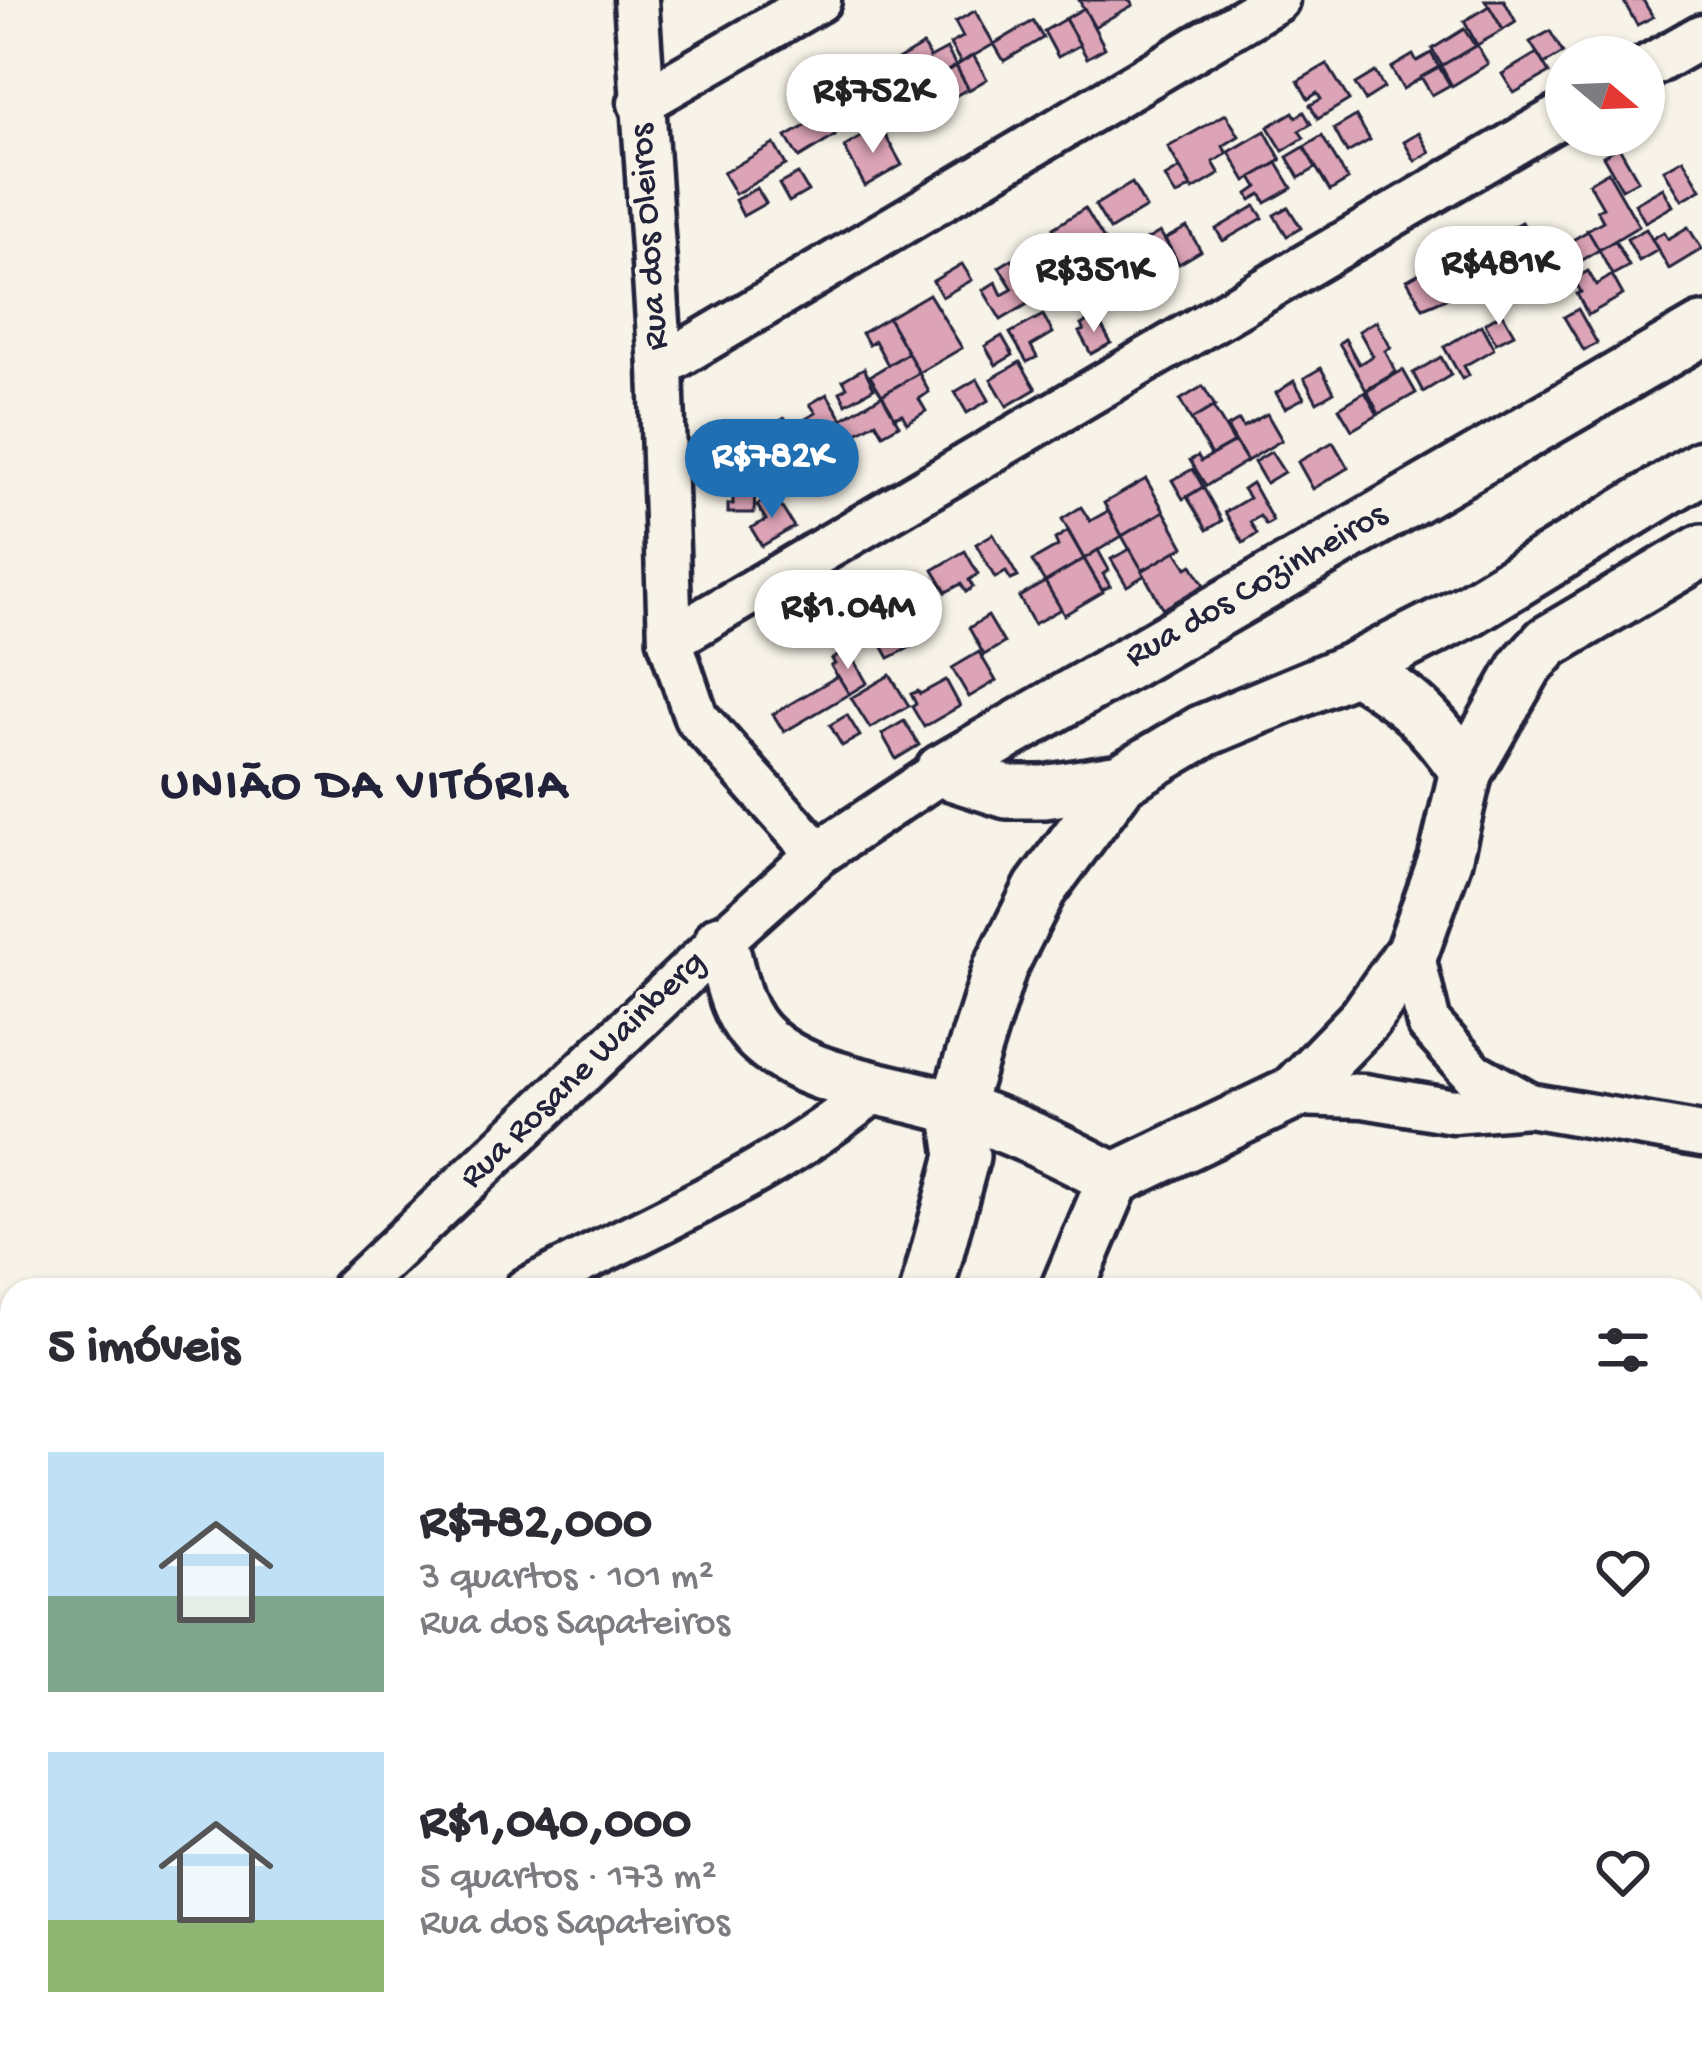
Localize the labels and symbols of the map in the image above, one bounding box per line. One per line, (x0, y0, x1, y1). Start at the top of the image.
north arrow (1545, 36, 1665, 156)
pin: R$752K (775, 54, 971, 156)
street label: Rua dos Oleiros (622, 121, 680, 351)
pin: R$481K (1401, 226, 1597, 328)
pin: R$351K (996, 233, 1192, 335)
pin: R$782K (674, 419, 870, 521)
street label: Rua dos Cozinheiros (1118, 494, 1397, 679)
pin: R$1.04M (737, 570, 959, 672)
district label: UNIÃO DA VITÓRIA (161, 759, 570, 816)
street label: Rua Rosane Wainberg (452, 942, 716, 1200)

